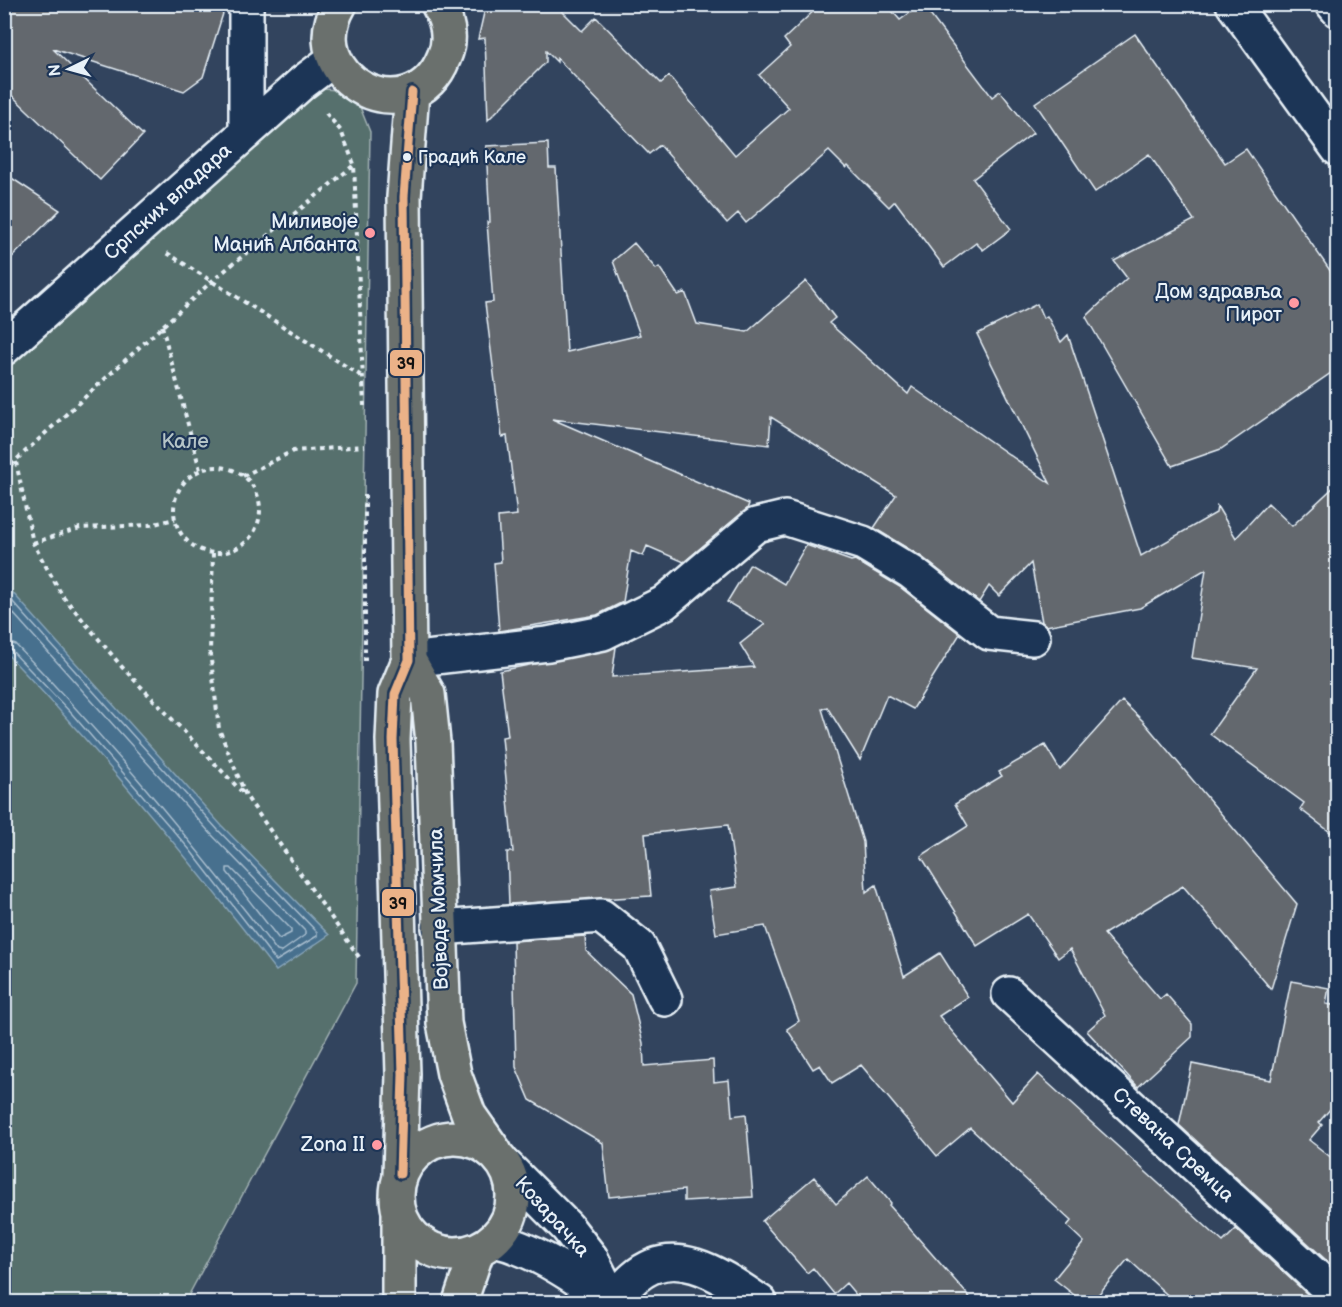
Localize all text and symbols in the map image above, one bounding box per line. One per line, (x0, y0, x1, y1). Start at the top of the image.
north arrow (39, 39, 99, 99)
text: N (46, 63, 66, 77)
street label: Српских владара (99, 138, 237, 266)
place label: Градић Кале (418, 147, 526, 168)
marker: Градић Кале (401, 151, 413, 163)
place label: Миливоје Манић Албанта (213, 210, 358, 257)
marker: Миливоје Манић Албанта (363, 226, 377, 240)
place label: Дом здравља Пирот (1155, 280, 1283, 327)
marker: Дом здравља Пирот (1287, 296, 1301, 310)
line badge: 39 (389, 349, 423, 377)
text: 39 (397, 355, 415, 374)
park label: Кале (161, 430, 209, 454)
street label: Војводе Момчила (424, 828, 454, 990)
line badge: 39 (381, 888, 415, 917)
text: 39 (389, 895, 407, 914)
street label: Стевана Сремца (1107, 1083, 1239, 1208)
place label: Zona II (300, 1133, 365, 1157)
marker: Zona II (370, 1138, 384, 1152)
street label: Козарачка (510, 1172, 595, 1262)

